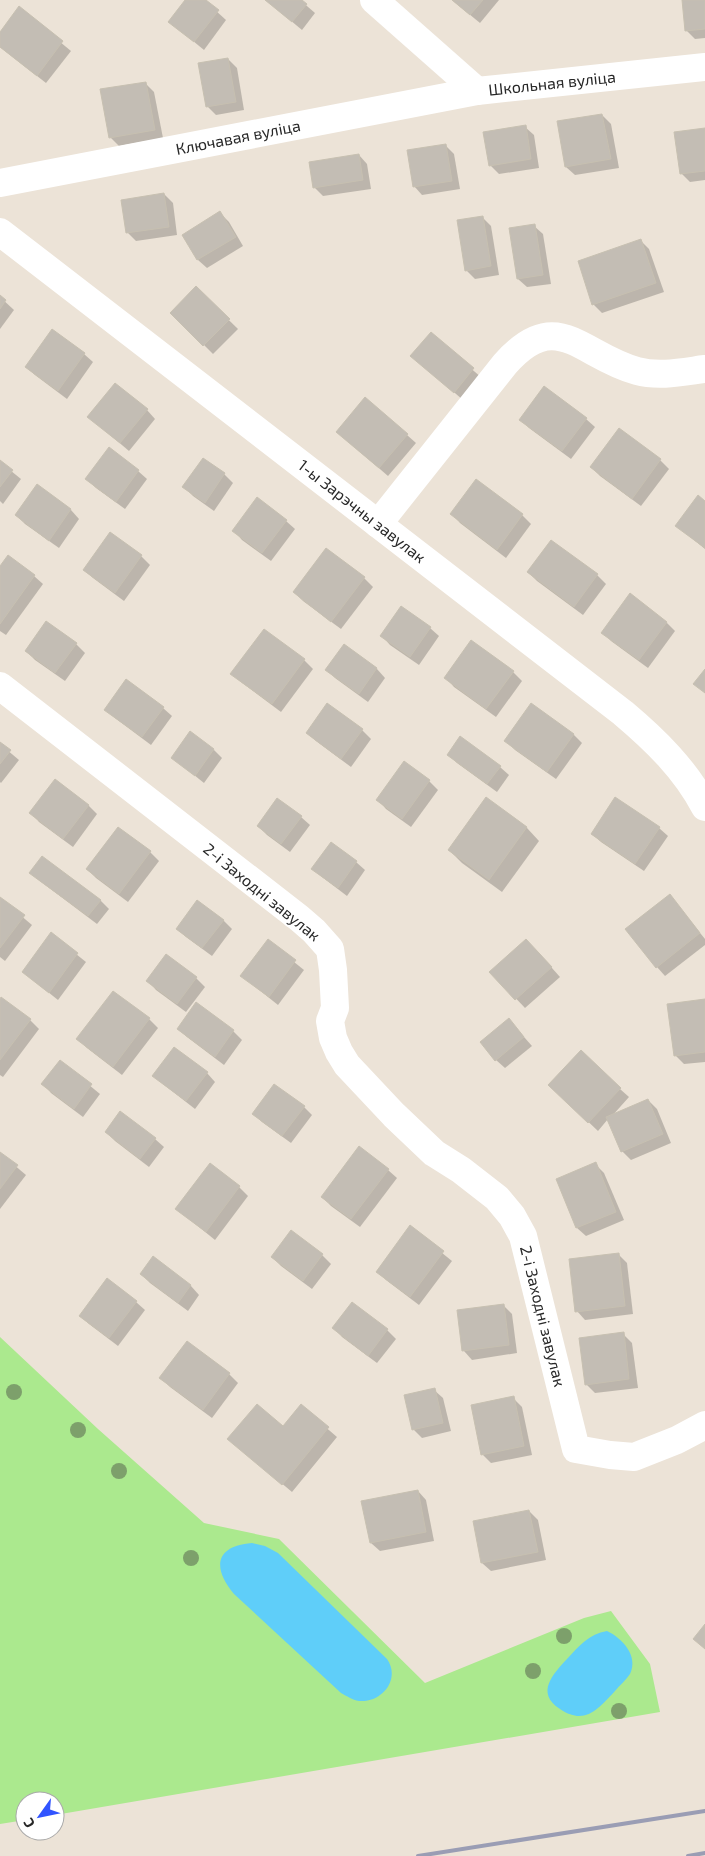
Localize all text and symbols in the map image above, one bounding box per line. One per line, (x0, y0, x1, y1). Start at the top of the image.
street label: Школьная вуліца (487, 66, 617, 100)
street label: Ключавая вуліца (174, 115, 302, 159)
street label: 1-ы Зарэчны завулак (294, 455, 430, 567)
street label: 2-і Заходні завулак (199, 839, 325, 946)
street label: 2-і Заходні завулак (516, 1243, 570, 1389)
north arrow (15, 1791, 65, 1841)
text: С (19, 1815, 38, 1831)

